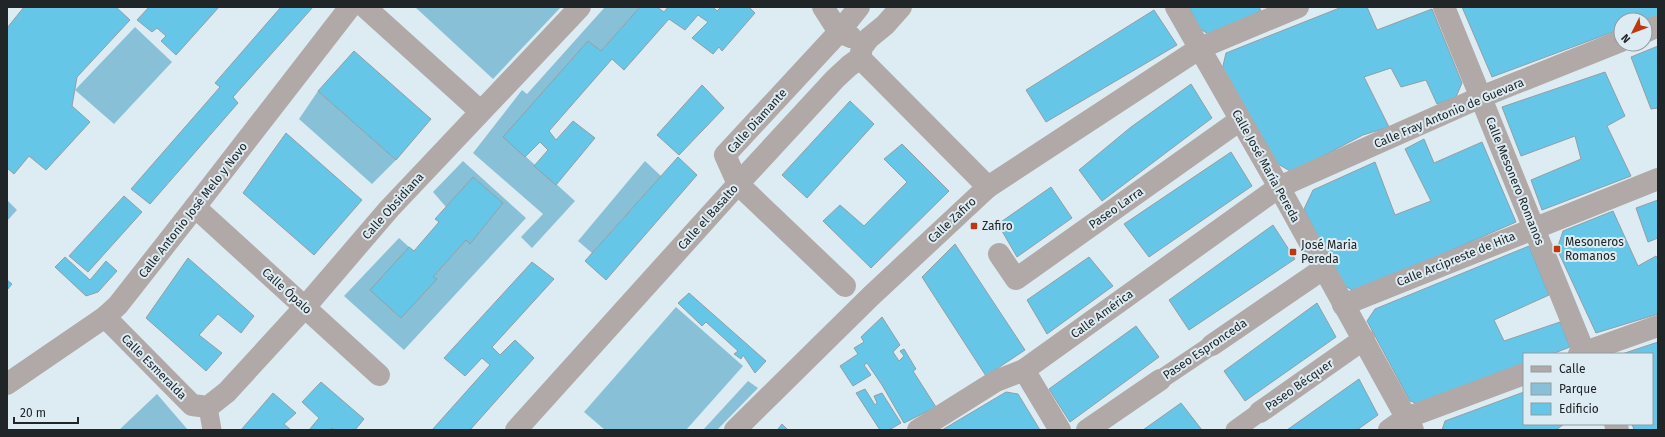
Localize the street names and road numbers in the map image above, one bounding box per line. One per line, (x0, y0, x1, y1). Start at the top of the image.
street label: Calle Fray Antonio de Guevara (1372, 75, 1526, 151)
street label: Calle Diamante (724, 86, 790, 156)
street label: Calle José María Pereda (1229, 107, 1303, 225)
street label: Calle Mesonero Romanos (1483, 115, 1547, 247)
street label: Calle Antonio José Melo y Novo (136, 139, 250, 281)
street label: Calle Obsidiana (359, 170, 427, 242)
street label: Calle el Basalto (675, 181, 741, 253)
street label: Paseo Larra (1086, 184, 1146, 232)
street label: Calle Zafiro (925, 194, 979, 246)
street label: Calle Arcipreste de Hita (1395, 229, 1517, 289)
street label: Calle Ópalo (259, 264, 315, 317)
street label: Calle América (1068, 287, 1136, 341)
street label: Paseo Espronceda (1160, 316, 1250, 382)
street label: Calle Esmeralda (119, 332, 189, 402)
street label: Paseo Bécquer (1262, 356, 1336, 414)

